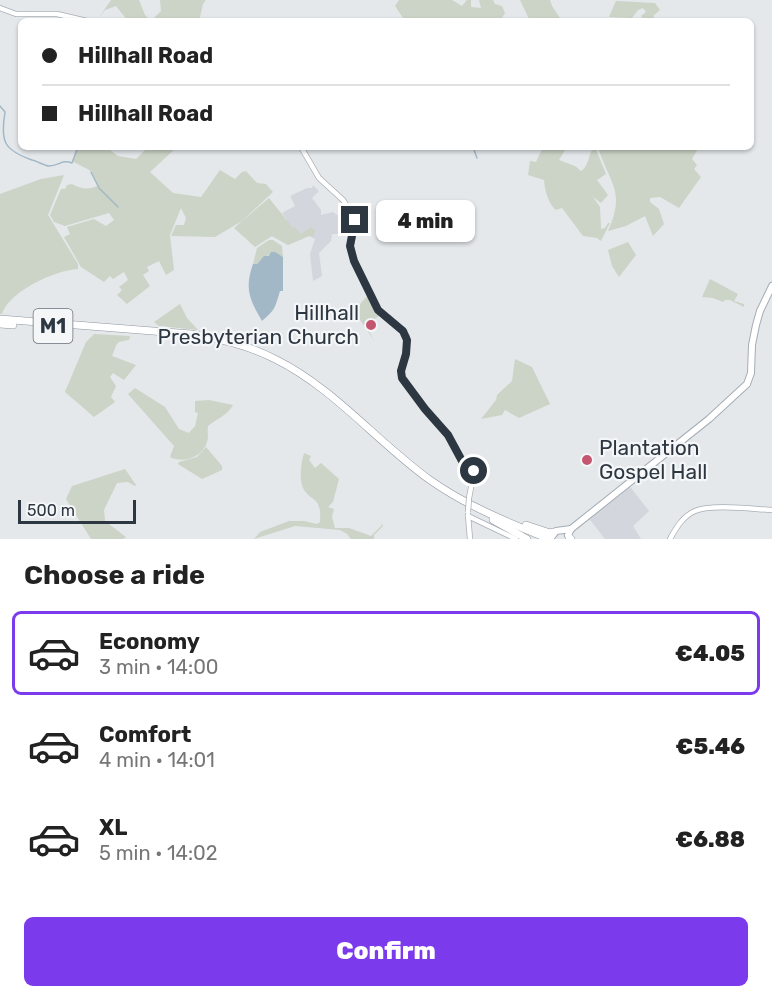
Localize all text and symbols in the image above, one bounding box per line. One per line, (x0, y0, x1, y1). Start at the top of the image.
text: Hillhall Road (78, 42, 213, 69)
text: Hillhall Road (78, 100, 213, 127)
callout: 4 min (376, 199, 475, 241)
route end (341, 206, 368, 233)
text: 4 min (398, 209, 453, 233)
place label: Hillhall Presbyterian Church (158, 300, 359, 349)
road number: M1 (34, 309, 72, 343)
marker: Hillhall Presbyterian Church (364, 318, 378, 332)
place label: Plantation Gospel Hall (599, 435, 707, 484)
marker: Plantation Gospel Hall (580, 453, 594, 467)
route start (460, 457, 487, 484)
scale bar (18, 497, 136, 524)
text: 500 m (27, 501, 75, 520)
text: Choose a ride (24, 559, 205, 591)
icon: car (27, 626, 81, 680)
text: Economy (99, 628, 200, 655)
text: €4.05 (675, 640, 745, 667)
text: 3 min · 14:00 (99, 655, 219, 679)
icon: car (27, 719, 81, 773)
text: Comfort (99, 721, 191, 748)
text: €5.46 (676, 733, 745, 760)
text: 4 min · 14:01 (99, 748, 215, 772)
icon: car (27, 812, 81, 866)
text: XL (99, 814, 127, 841)
text: €6.88 (676, 826, 745, 853)
text: 5 min · 14:02 (99, 841, 217, 865)
button: Confirm (24, 917, 748, 986)

